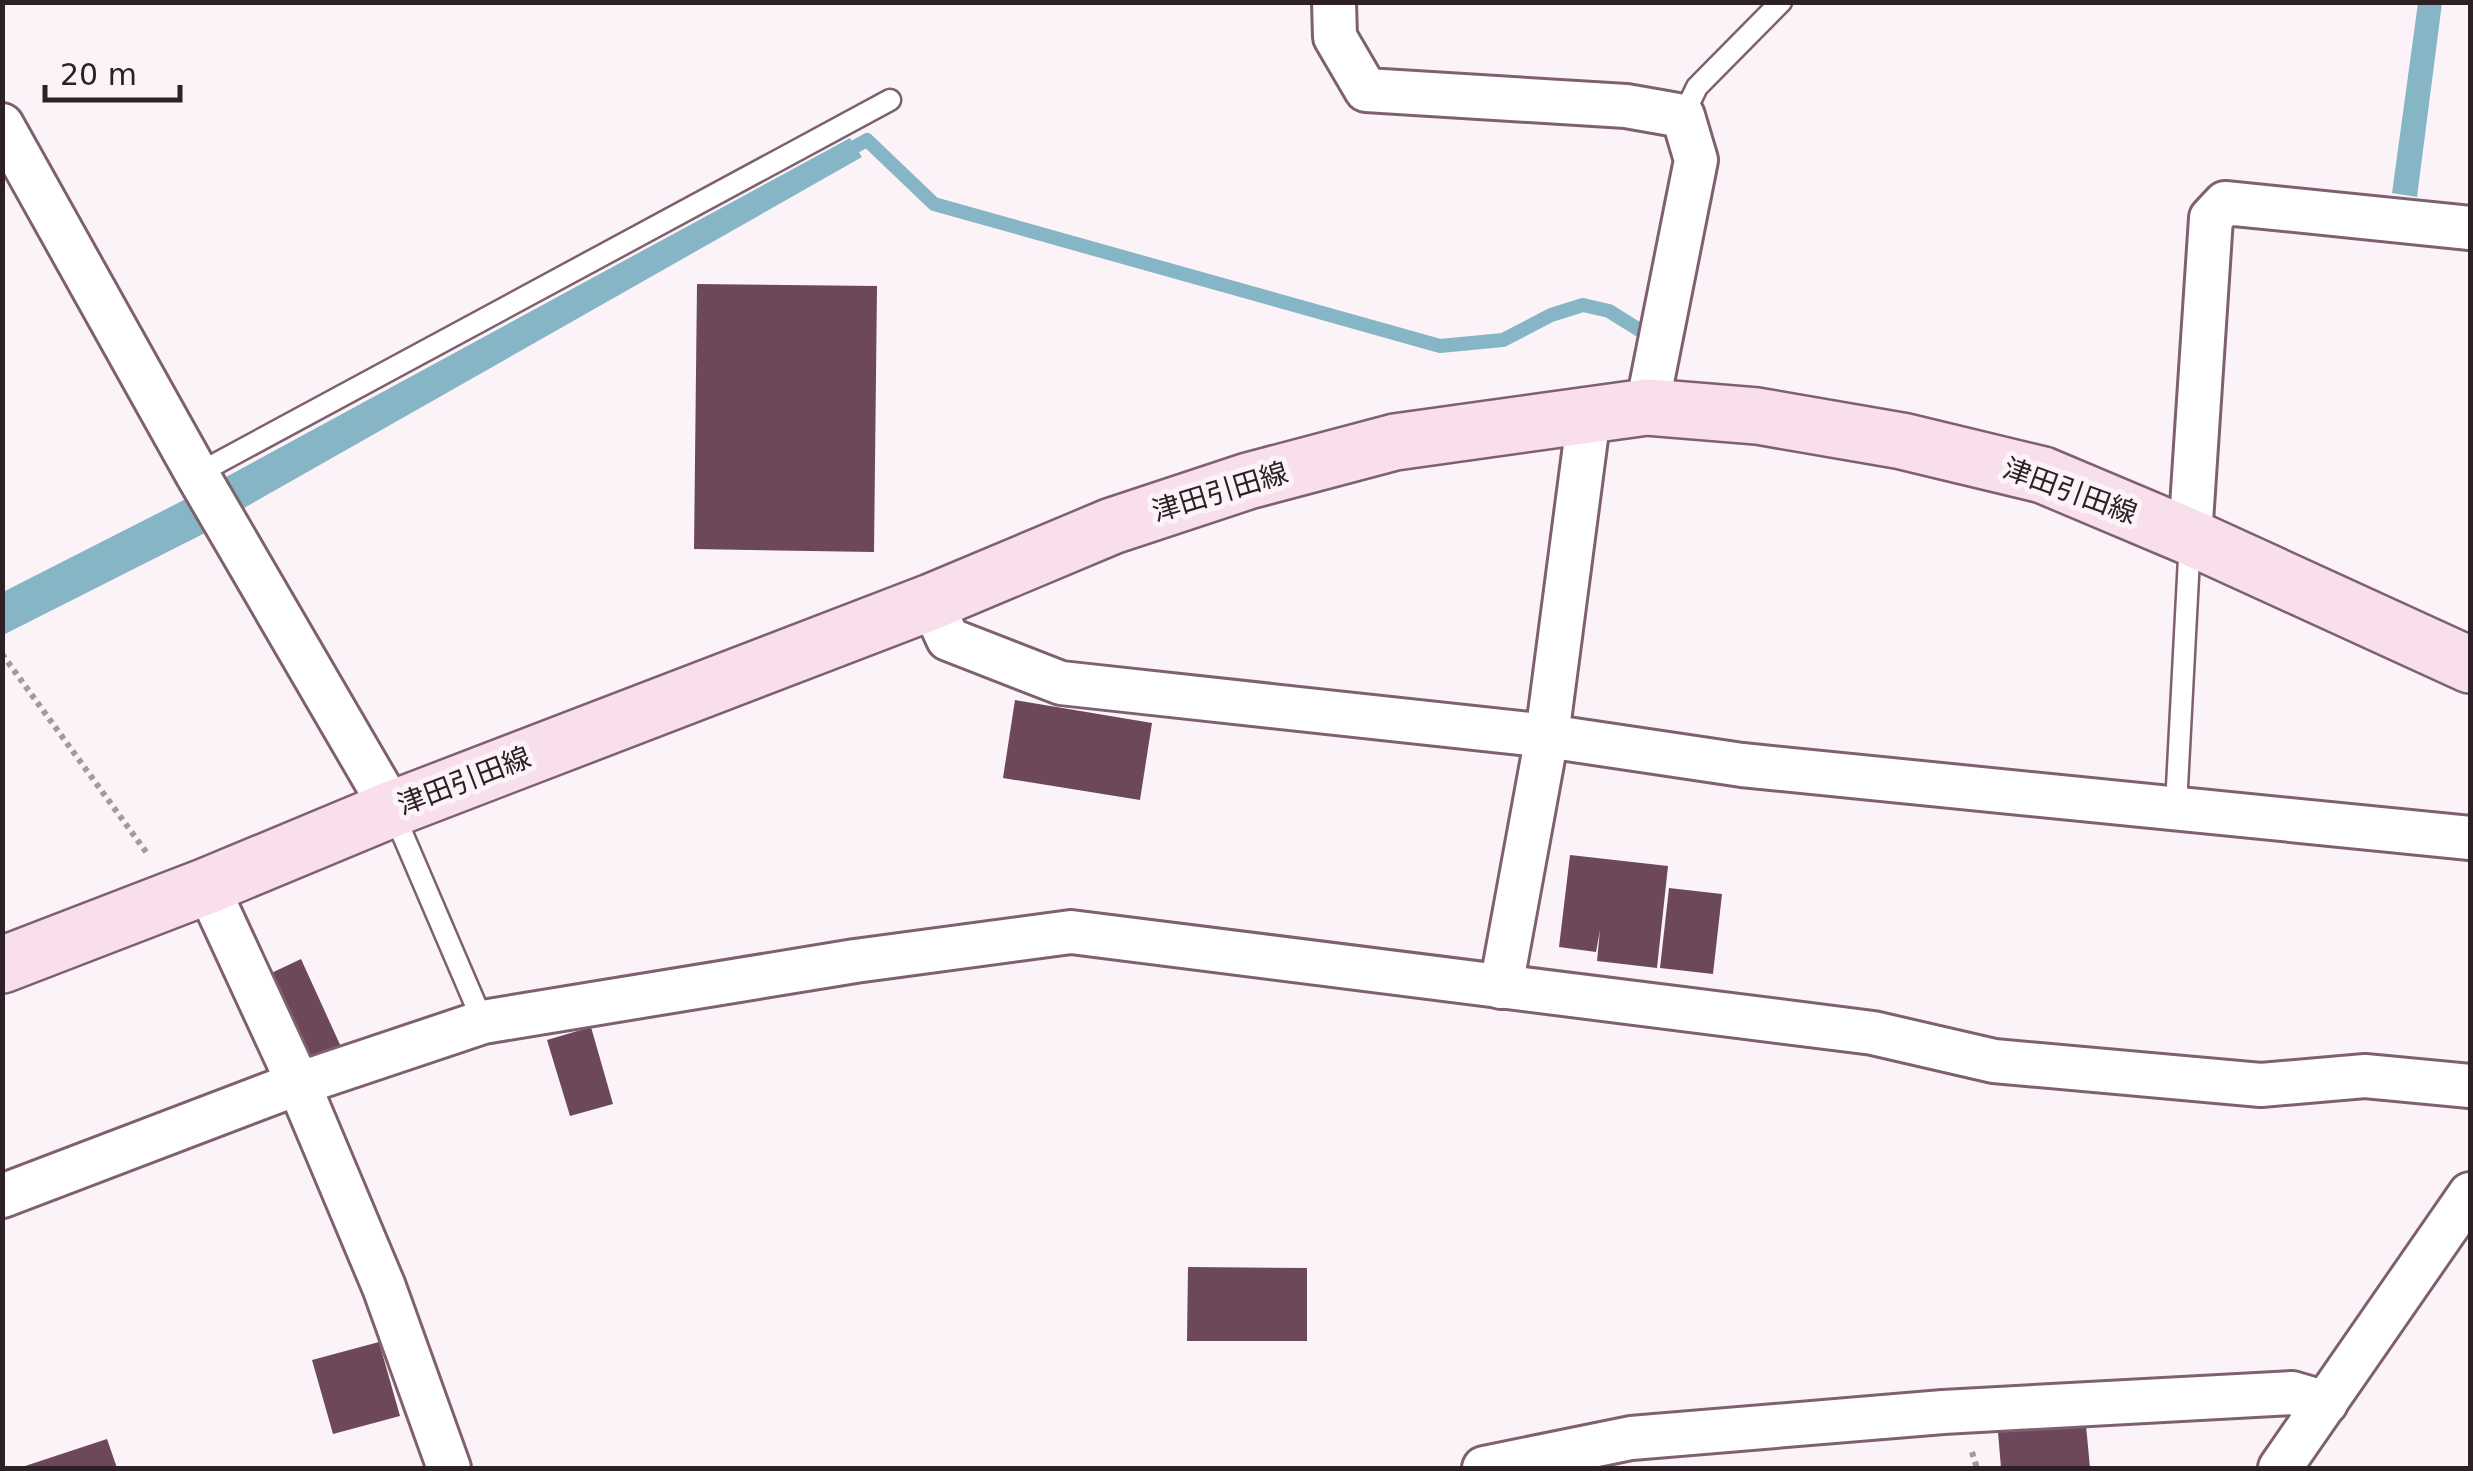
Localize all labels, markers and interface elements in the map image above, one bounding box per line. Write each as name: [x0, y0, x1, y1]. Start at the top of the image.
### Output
scale bar: [45, 40, 180, 102]
text: 20 m: [60, 57, 137, 92]
street label: 津田引田線: [1999, 452, 2141, 530]
street label: 津田引田線: [1148, 456, 1292, 528]
street label: 津田引田線: [393, 741, 535, 821]

